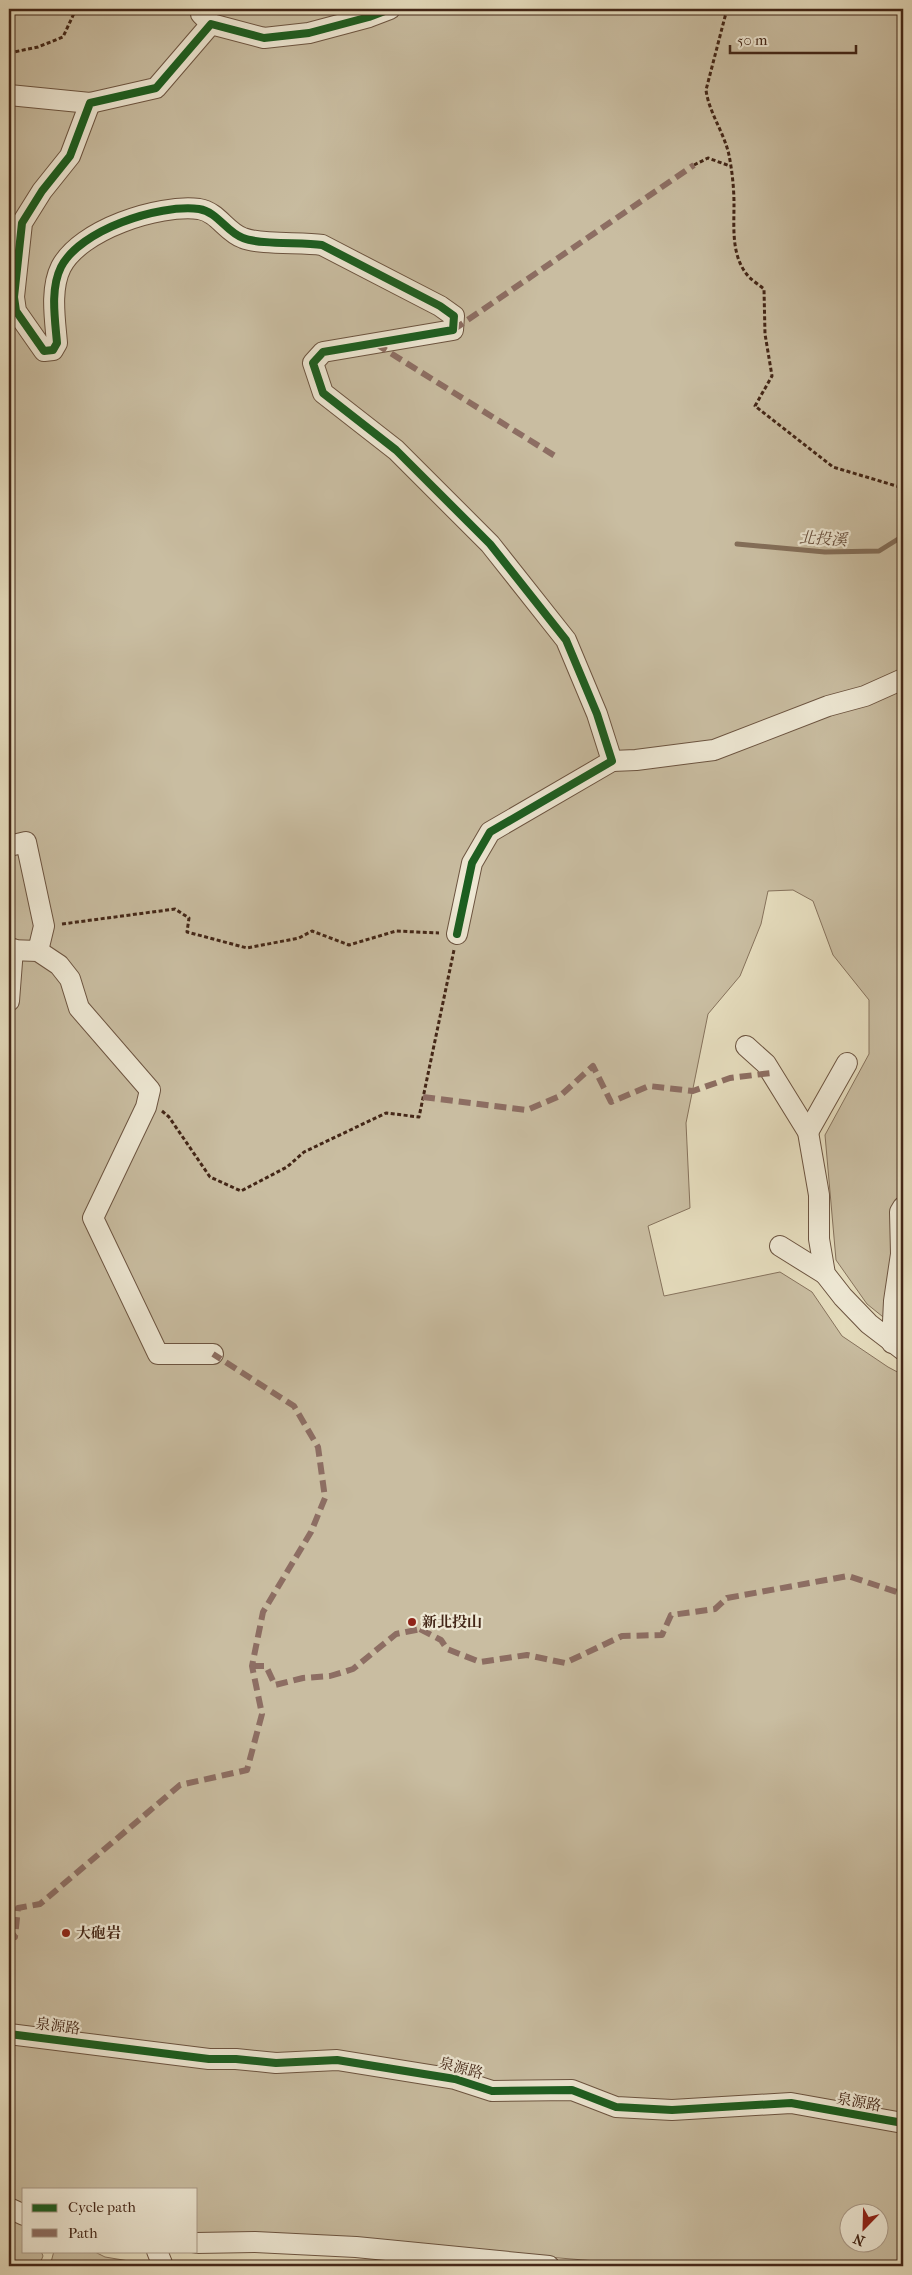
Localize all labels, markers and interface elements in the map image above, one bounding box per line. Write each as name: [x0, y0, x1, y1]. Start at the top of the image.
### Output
scale bar: [730, 22, 856, 54]
text: 50 m: [737, 31, 768, 49]
water label: 北投溪: [799, 528, 849, 549]
place label: 新北投山: [422, 1613, 482, 1631]
marker: 新北投山: [406, 1616, 418, 1628]
place label: 大砲岩: [76, 1924, 121, 1942]
marker: 大砲岩: [60, 1927, 72, 1939]
street label: 泉源路: [35, 2014, 81, 2038]
street label: 泉源路: [437, 2053, 485, 2083]
street label: 泉源路: [835, 2089, 883, 2115]
legend: [22, 2188, 198, 2252]
text: Cycle path: [68, 2198, 136, 2216]
north arrow: [840, 2202, 890, 2252]
text: Path: [68, 2224, 98, 2242]
text: N: [851, 2229, 867, 2249]

